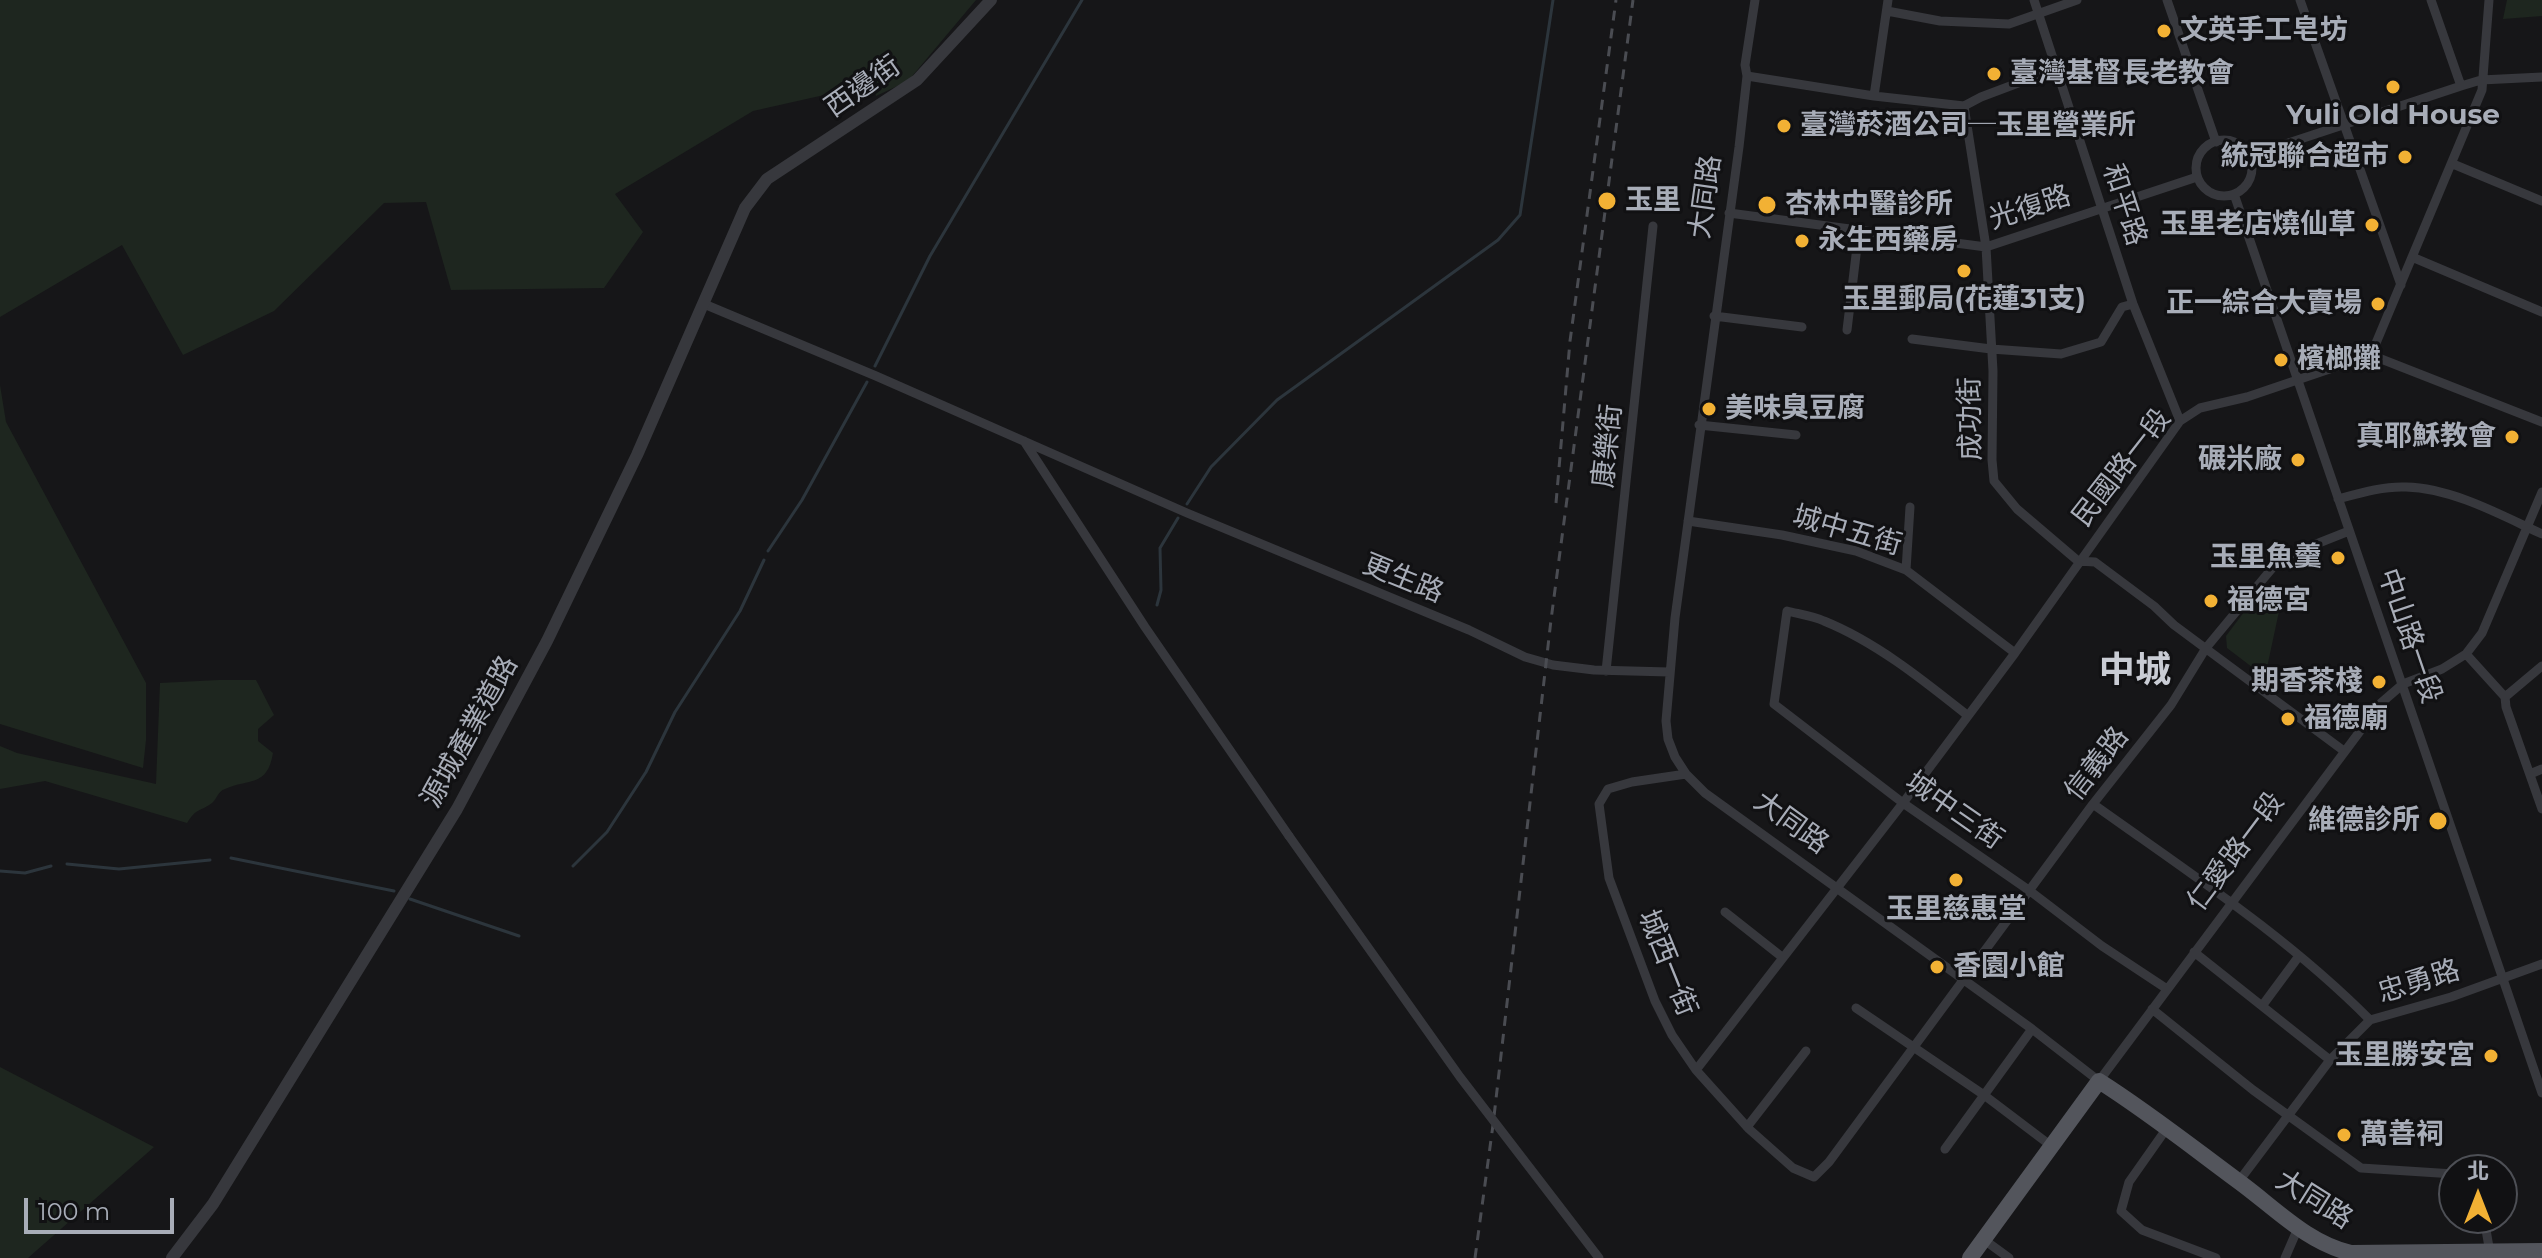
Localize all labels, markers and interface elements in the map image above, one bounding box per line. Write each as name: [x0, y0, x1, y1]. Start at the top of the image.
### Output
place label: 文英手工皂坊: [2180, 14, 2348, 48]
marker: 文英手工皂坊: [2155, 22, 2173, 40]
street label: 西邊街: [819, 49, 907, 125]
place label: 臺灣基督長老教會: [2010, 57, 2234, 91]
marker: 臺灣基督長老教會: [1985, 65, 2003, 83]
marker: Yuli Old House: [2384, 78, 2402, 96]
place label: Yuli Old House: [2286, 99, 2500, 133]
place label: 臺灣菸酒公司─玉里營業所: [1800, 109, 2136, 143]
marker: 臺灣菸酒公司─玉里營業所: [1775, 117, 1793, 135]
place label: 統冠聯合超市: [2221, 140, 2389, 174]
marker: 統冠聯合超市: [2396, 148, 2414, 166]
street label: 大同路: [1684, 153, 1728, 241]
street label: 和平路: [2095, 160, 2153, 250]
street label: 光復路: [1985, 179, 2075, 237]
place label: 玉里: [1625, 184, 1681, 218]
place label: 杏林中醫診所: [1785, 188, 1953, 222]
marker: 玉里: [1596, 190, 1618, 212]
marker: 杏林中醫診所: [1756, 194, 1778, 216]
place label: 玉里老店燒仙草: [2160, 208, 2356, 242]
marker: 玉里老店燒仙草: [2363, 216, 2381, 234]
place label: 永生西藥房: [1818, 224, 1958, 258]
marker: 永生西藥房: [1793, 232, 1811, 250]
marker: 玉里郵局(花蓮31支): [1955, 262, 1973, 280]
place label: 玉里郵局(花蓮31支): [1842, 283, 2086, 317]
place label: 正一綜合大賣場: [2166, 287, 2362, 321]
marker: 正一綜合大賣場: [2369, 295, 2387, 313]
place label: 檳榔攤: [2297, 343, 2381, 377]
marker: 檳榔攤: [2272, 351, 2290, 369]
street label: 成功街: [1953, 377, 1989, 461]
place label: 美味臭豆腐: [1725, 392, 1865, 426]
marker: 美味臭豆腐: [1700, 400, 1718, 418]
street label: 康樂街: [1587, 402, 1629, 490]
street label: 民國路一段: [2066, 402, 2178, 534]
place label: 真耶穌教會: [2356, 420, 2496, 454]
marker: 真耶穌教會: [2503, 428, 2521, 446]
place label: 碾米廠: [2198, 443, 2282, 477]
marker: 碾米廠: [2289, 451, 2307, 469]
street label: 城中五街: [1789, 499, 1905, 563]
place label: 玉里魚羹: [2210, 541, 2322, 575]
street label: 更生路: [1358, 548, 1448, 610]
marker: 玉里魚羹: [2329, 549, 2347, 567]
street label: 中山路一段: [2370, 564, 2448, 708]
place label: 福德宮: [2227, 584, 2311, 618]
marker: 福德宮: [2202, 592, 2220, 610]
district label: 中城: [2099, 649, 2171, 693]
street label: 源城產業道路: [415, 650, 525, 814]
place label: 期香茶棧: [2251, 665, 2363, 699]
marker: 期香茶棧: [2370, 673, 2388, 691]
place label: 福德廟: [2304, 702, 2388, 736]
marker: 福德廟: [2279, 710, 2297, 728]
street label: 信義路: [2058, 721, 2136, 807]
street label: 城中三街: [1898, 765, 2010, 857]
street label: 大同路: [1747, 785, 1835, 861]
street label: 仁愛路一段: [2180, 786, 2292, 918]
place label: 維德診所: [2308, 804, 2420, 838]
marker: 維德診所: [2427, 810, 2449, 832]
marker: 玉里慈惠堂: [1947, 871, 1965, 889]
place label: 玉里慈惠堂: [1886, 893, 2026, 927]
street label: 城西一街: [1630, 905, 1704, 1021]
place label: 香園小館: [1953, 950, 2065, 984]
street label: 忠勇路: [2374, 954, 2464, 1010]
marker: 香園小館: [1928, 958, 1946, 976]
place label: 玉里勝安宮: [2335, 1039, 2475, 1073]
marker: 玉里勝安宮: [2482, 1047, 2500, 1065]
place label: 萬善祠: [2360, 1118, 2444, 1152]
marker: 萬善祠: [2335, 1126, 2353, 1144]
north arrow: [2438, 1154, 2518, 1234]
text: 北: [2467, 1158, 2489, 1185]
street label: 大同路: [2269, 1163, 2359, 1237]
scale bar: [28, 1182, 178, 1232]
text: 100 m: [38, 1197, 110, 1226]

